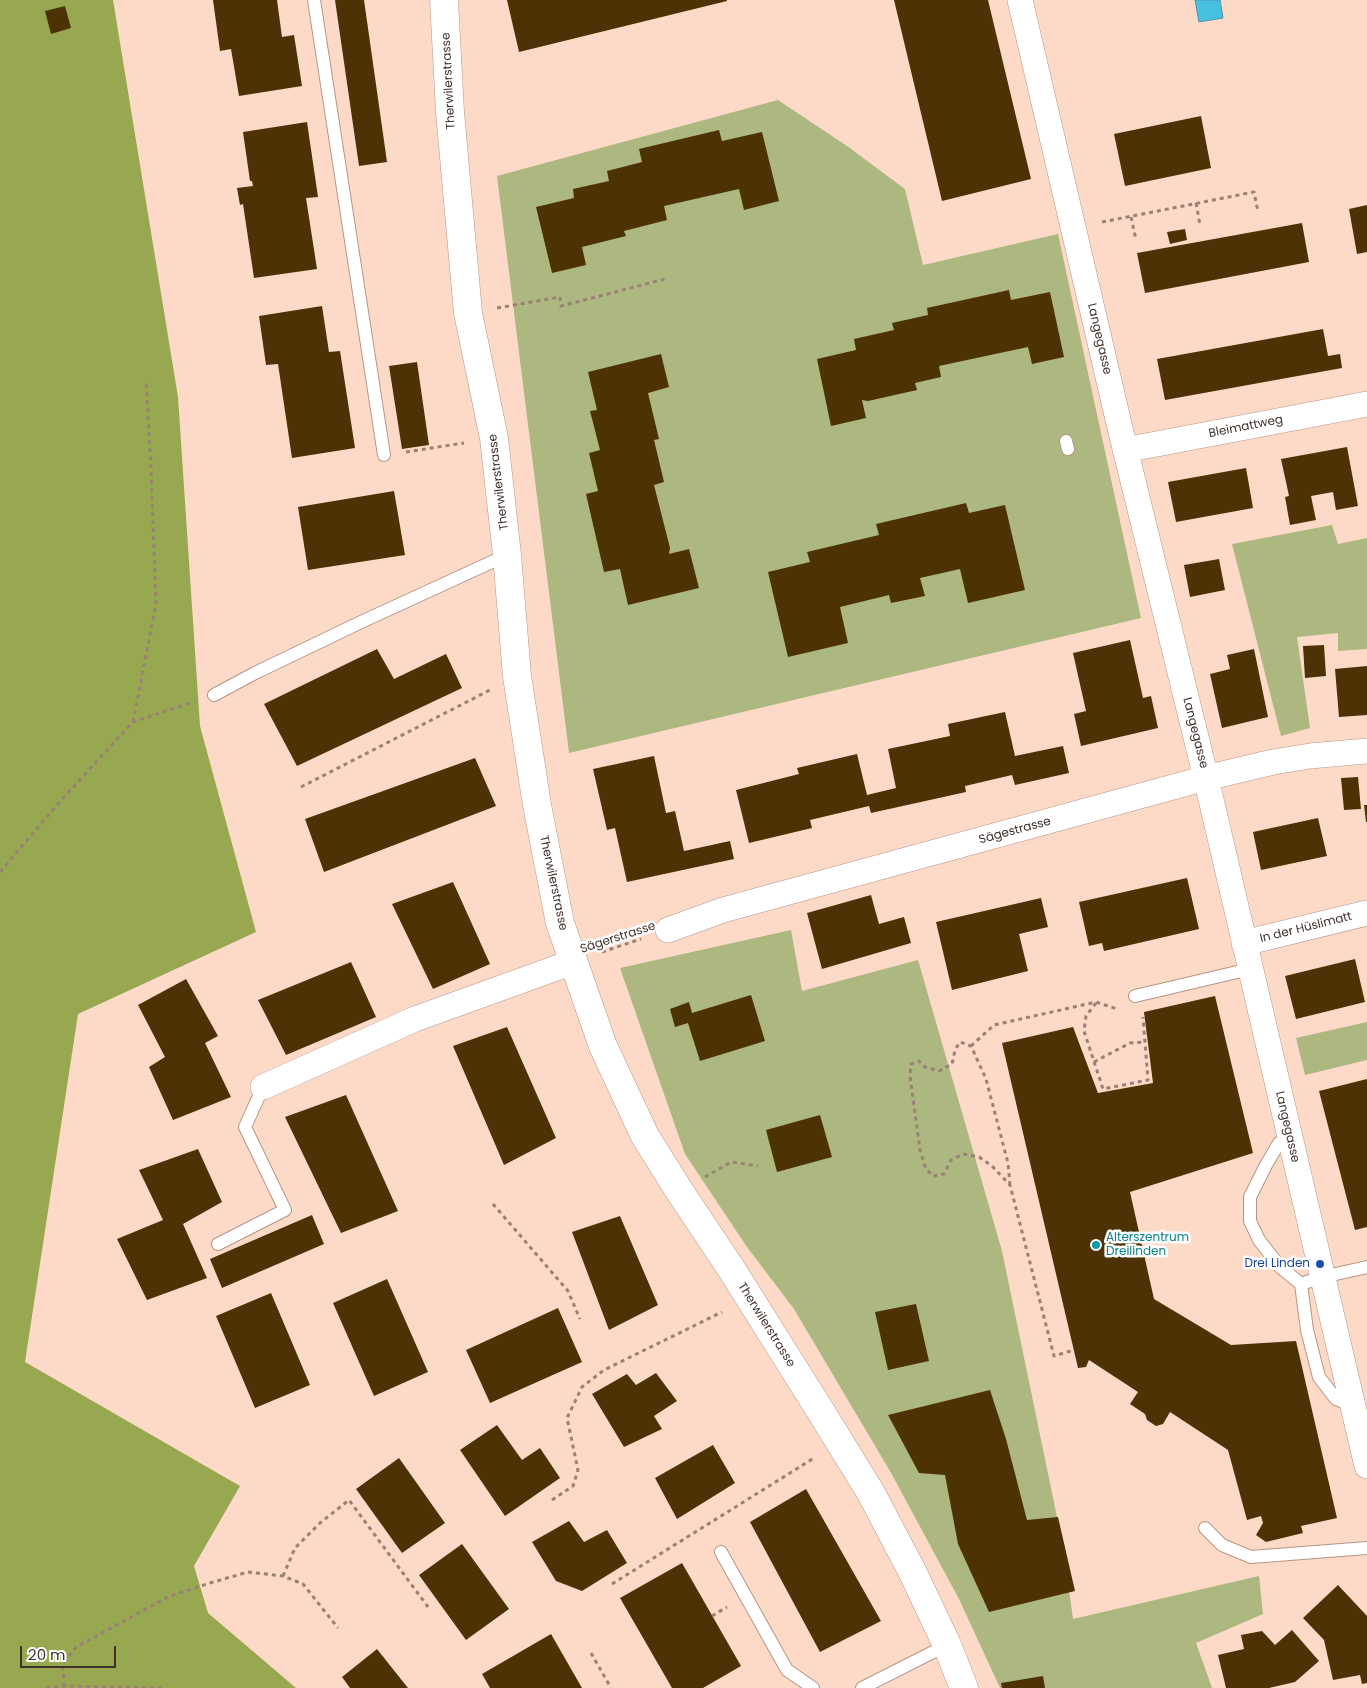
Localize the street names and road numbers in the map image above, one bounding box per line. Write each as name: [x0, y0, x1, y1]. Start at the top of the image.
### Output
street label: Therwilerstrasse: [439, 32, 459, 130]
street label: Langegasse: [1084, 302, 1114, 376]
street label: Bleimattweg: [1208, 413, 1284, 441]
street label: Therwilerstrasse: [486, 433, 512, 531]
street label: Langegasse: [1179, 696, 1211, 770]
street label: Sägestrasse: [977, 814, 1053, 848]
street label: Therwilerstrasse: [536, 834, 570, 932]
street label: In der Hüslimatt: [1258, 910, 1354, 946]
street label: Sägerstrasse: [579, 919, 657, 957]
street label: Langegasse: [1272, 1090, 1302, 1164]
street label: Therwilerstrasse: [734, 1280, 798, 1370]

